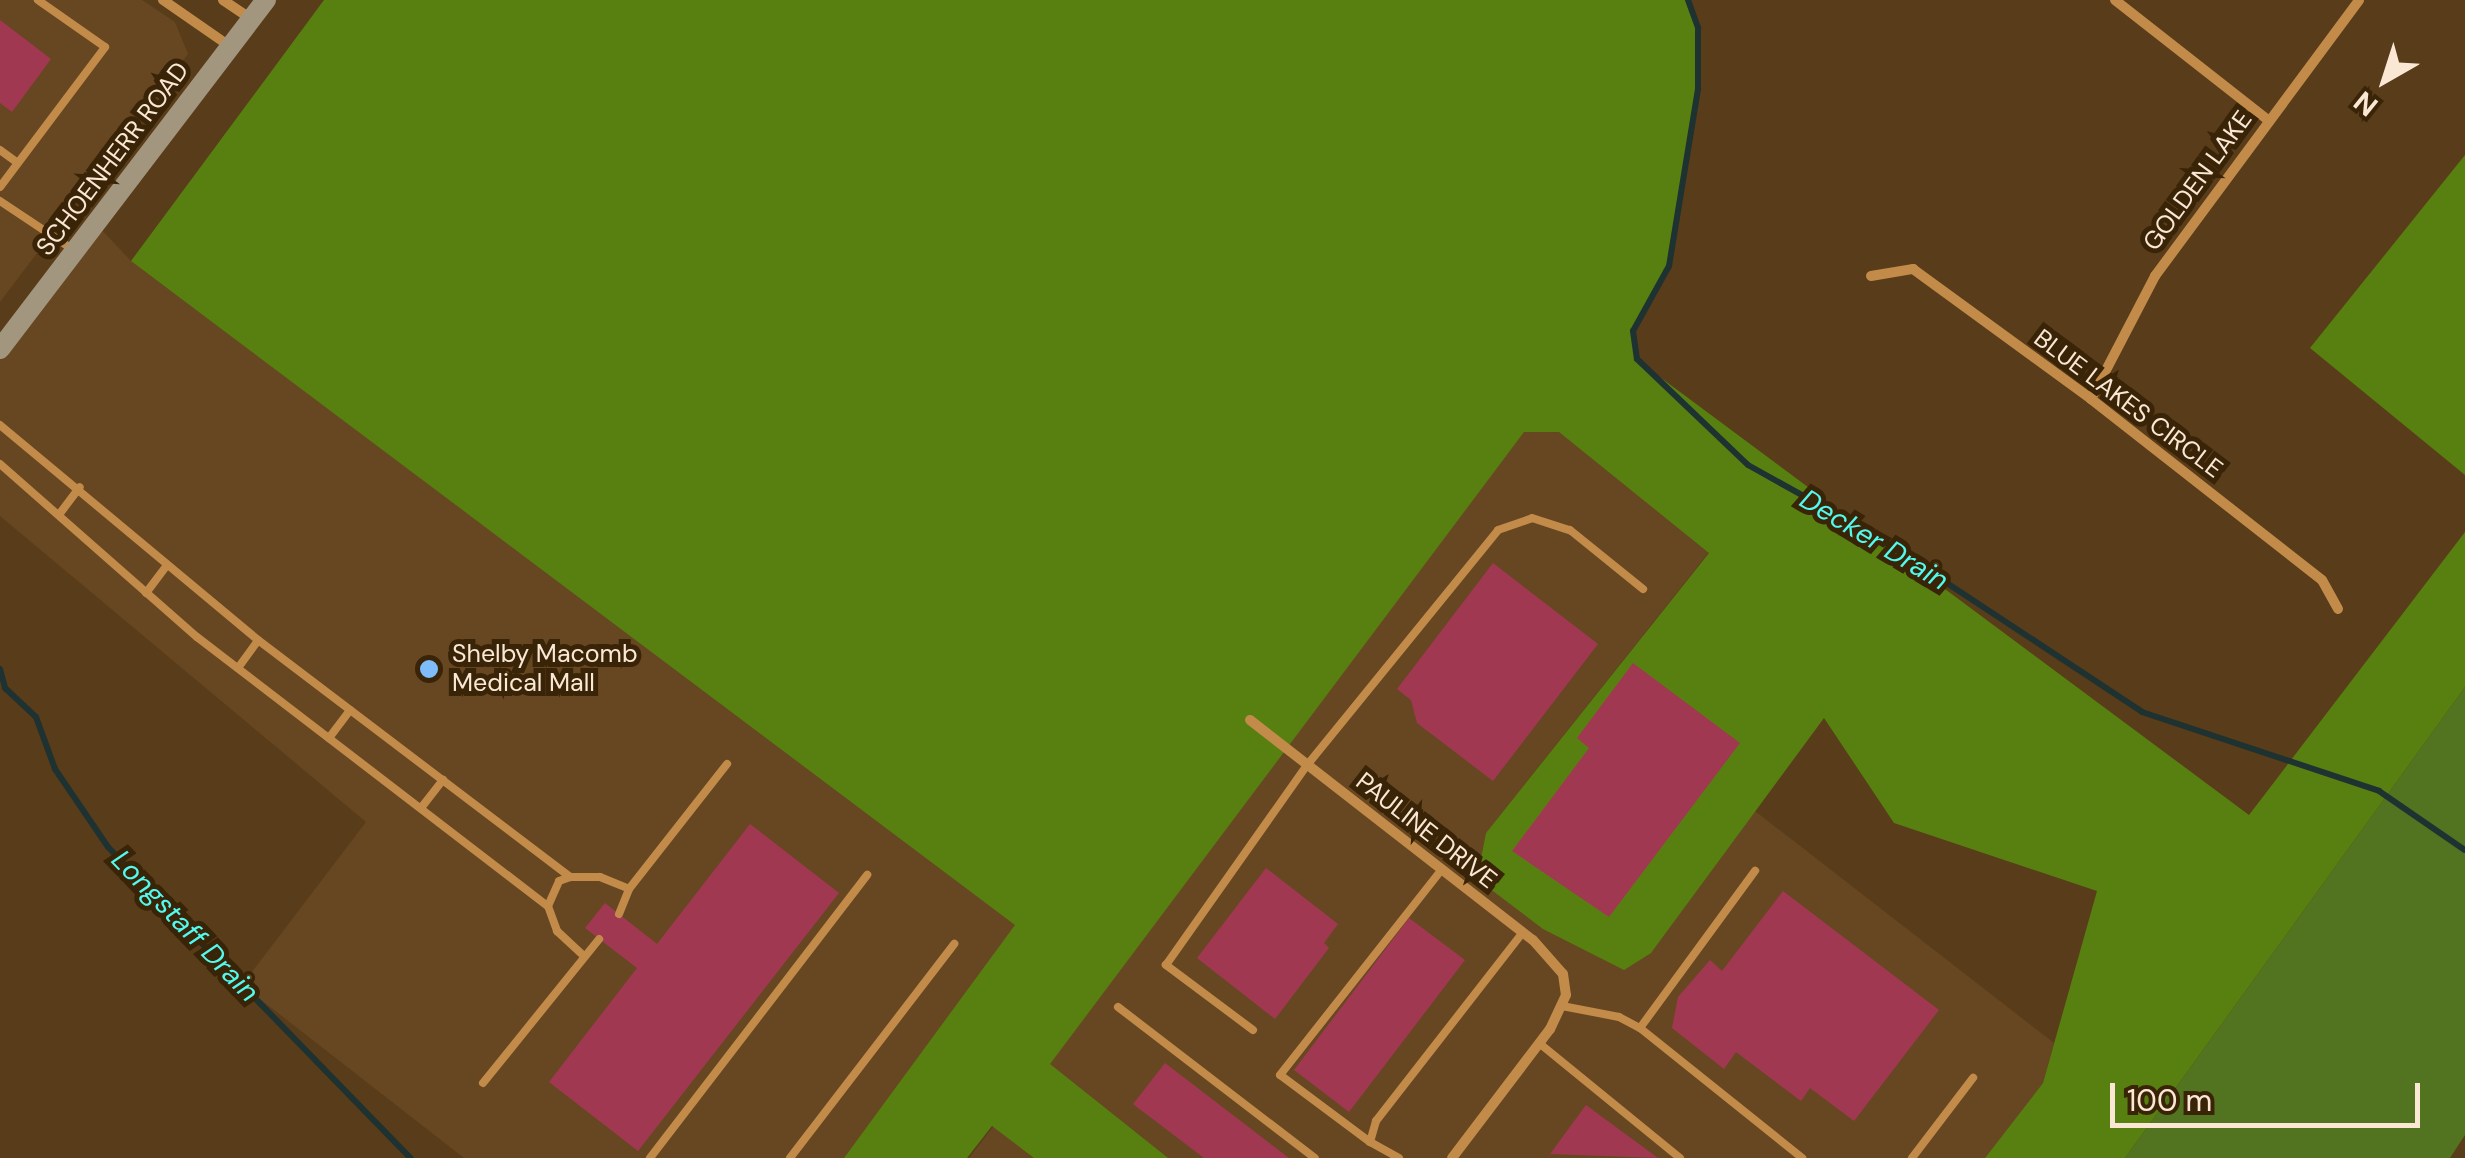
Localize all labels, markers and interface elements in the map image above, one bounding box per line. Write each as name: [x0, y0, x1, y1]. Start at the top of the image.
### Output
north arrow: [2335, 30, 2435, 130]
street label: SCHOENHERR ROAD: [30, 56, 196, 262]
text: N: [2346, 83, 2385, 125]
street label: GOLDEN LAKE: [2137, 105, 2259, 257]
street label: BLUE LAKES CIRCLE: [2028, 323, 2228, 485]
water label: Decker Drain: [1794, 482, 1954, 598]
place label: Shelby Macomb Medical Mall: [452, 640, 638, 699]
marker: Shelby Macomb Medical Mall: [416, 656, 442, 682]
street label: PAULINE DRIVE: [1350, 767, 1502, 895]
water label: Longstaff Drain: [104, 843, 266, 1009]
scale bar: [2115, 1063, 2425, 1125]
text: 100 m: [2127, 1081, 2212, 1120]

